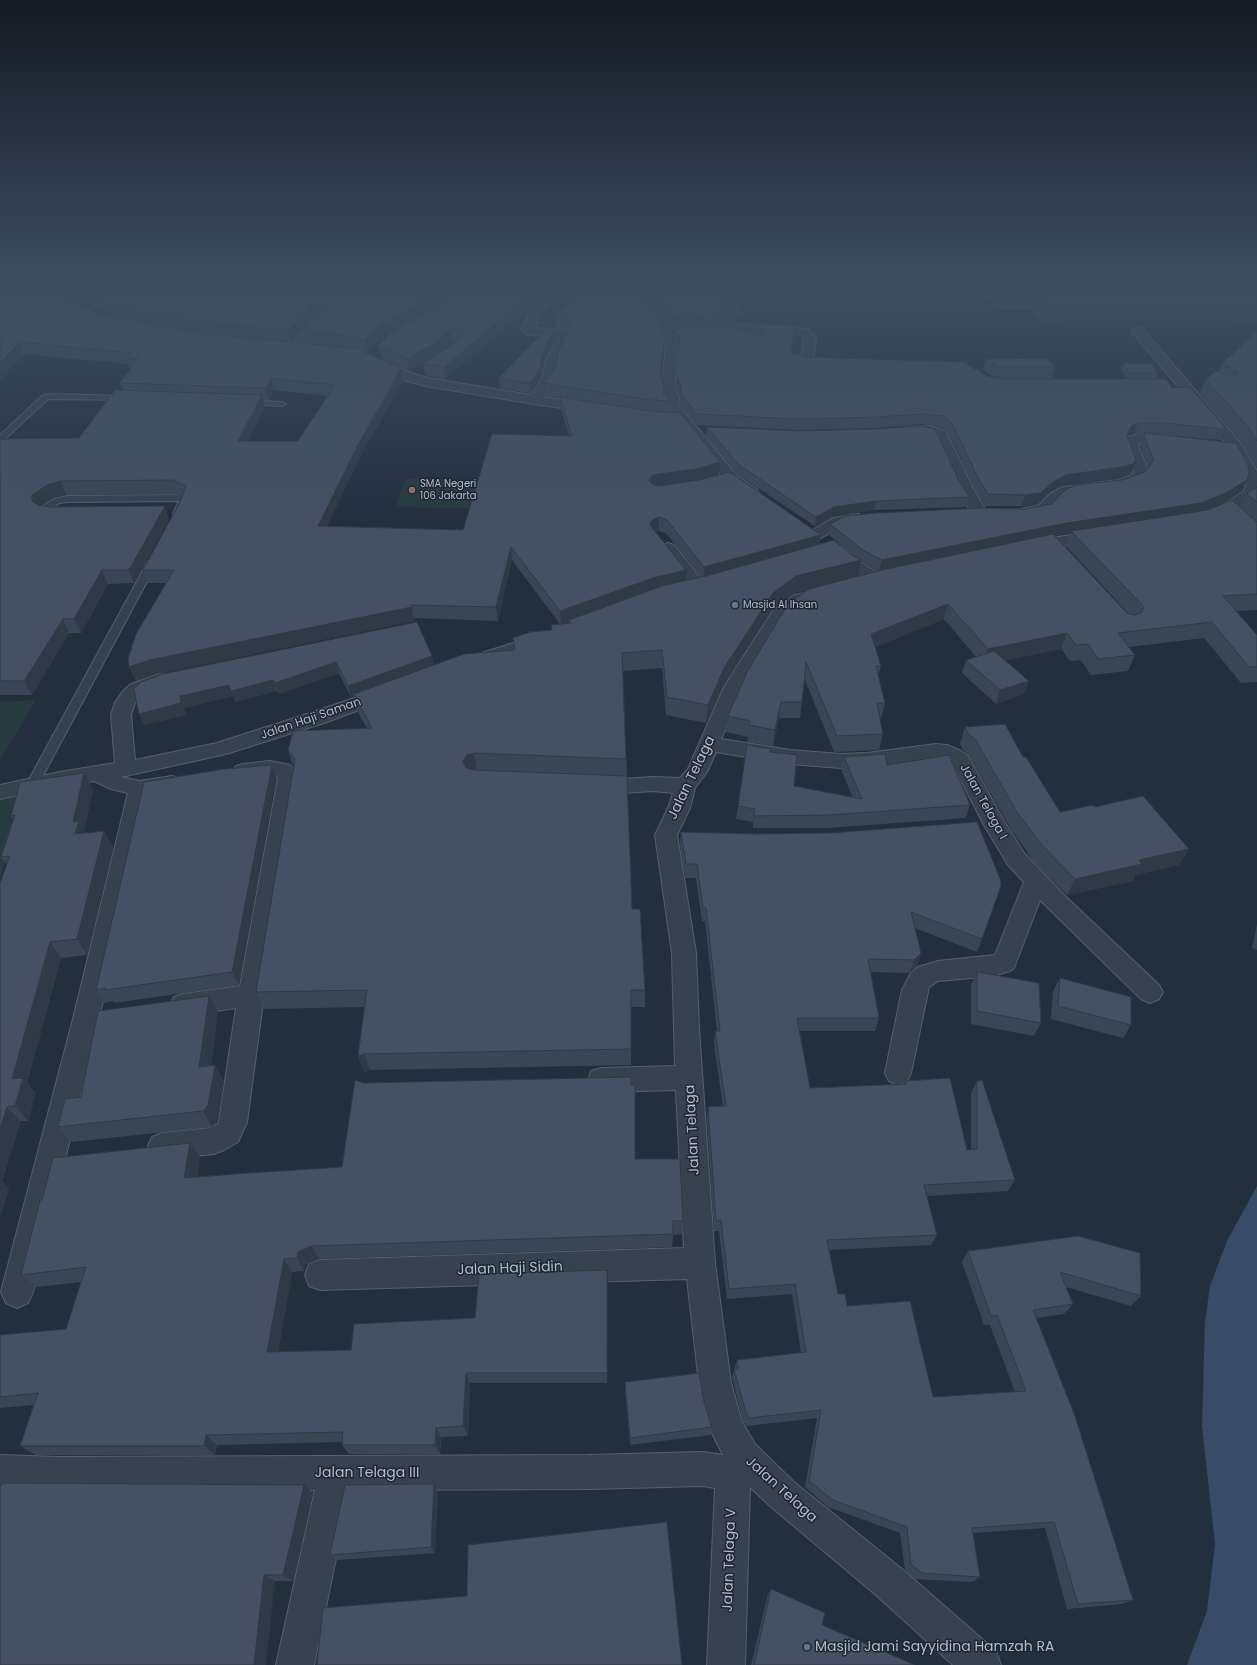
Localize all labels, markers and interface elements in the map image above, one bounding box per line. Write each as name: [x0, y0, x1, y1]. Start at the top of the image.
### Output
place label: SMA Negeri 106 Jakarta: [420, 478, 477, 502]
marker: SMA Negeri 106 Jakarta: [407, 485, 417, 495]
place label: Masjid Al Ihsan: [743, 599, 817, 611]
marker: Masjid Al Ihsan: [730, 600, 740, 610]
street label: Jalan Haji Saman: [259, 695, 363, 743]
street label: Jalan Telaga: [665, 734, 719, 822]
street label: Jalan Telaga I: [956, 762, 1010, 842]
street label: Jalan Telaga: [682, 1084, 704, 1176]
street label: Jalan Haji Sidin: [457, 1259, 563, 1279]
street label: Jalan Telaga: [742, 1453, 820, 1527]
street label: Jalan Telaga III: [315, 1465, 419, 1481]
street label: Jalan Telaga V: [720, 1508, 740, 1612]
place label: Masjid Jami Sayyidina Hamzah RA: [815, 1639, 1054, 1655]
marker: Masjid Jami Sayyidina Hamzah RA: [802, 1642, 812, 1652]

